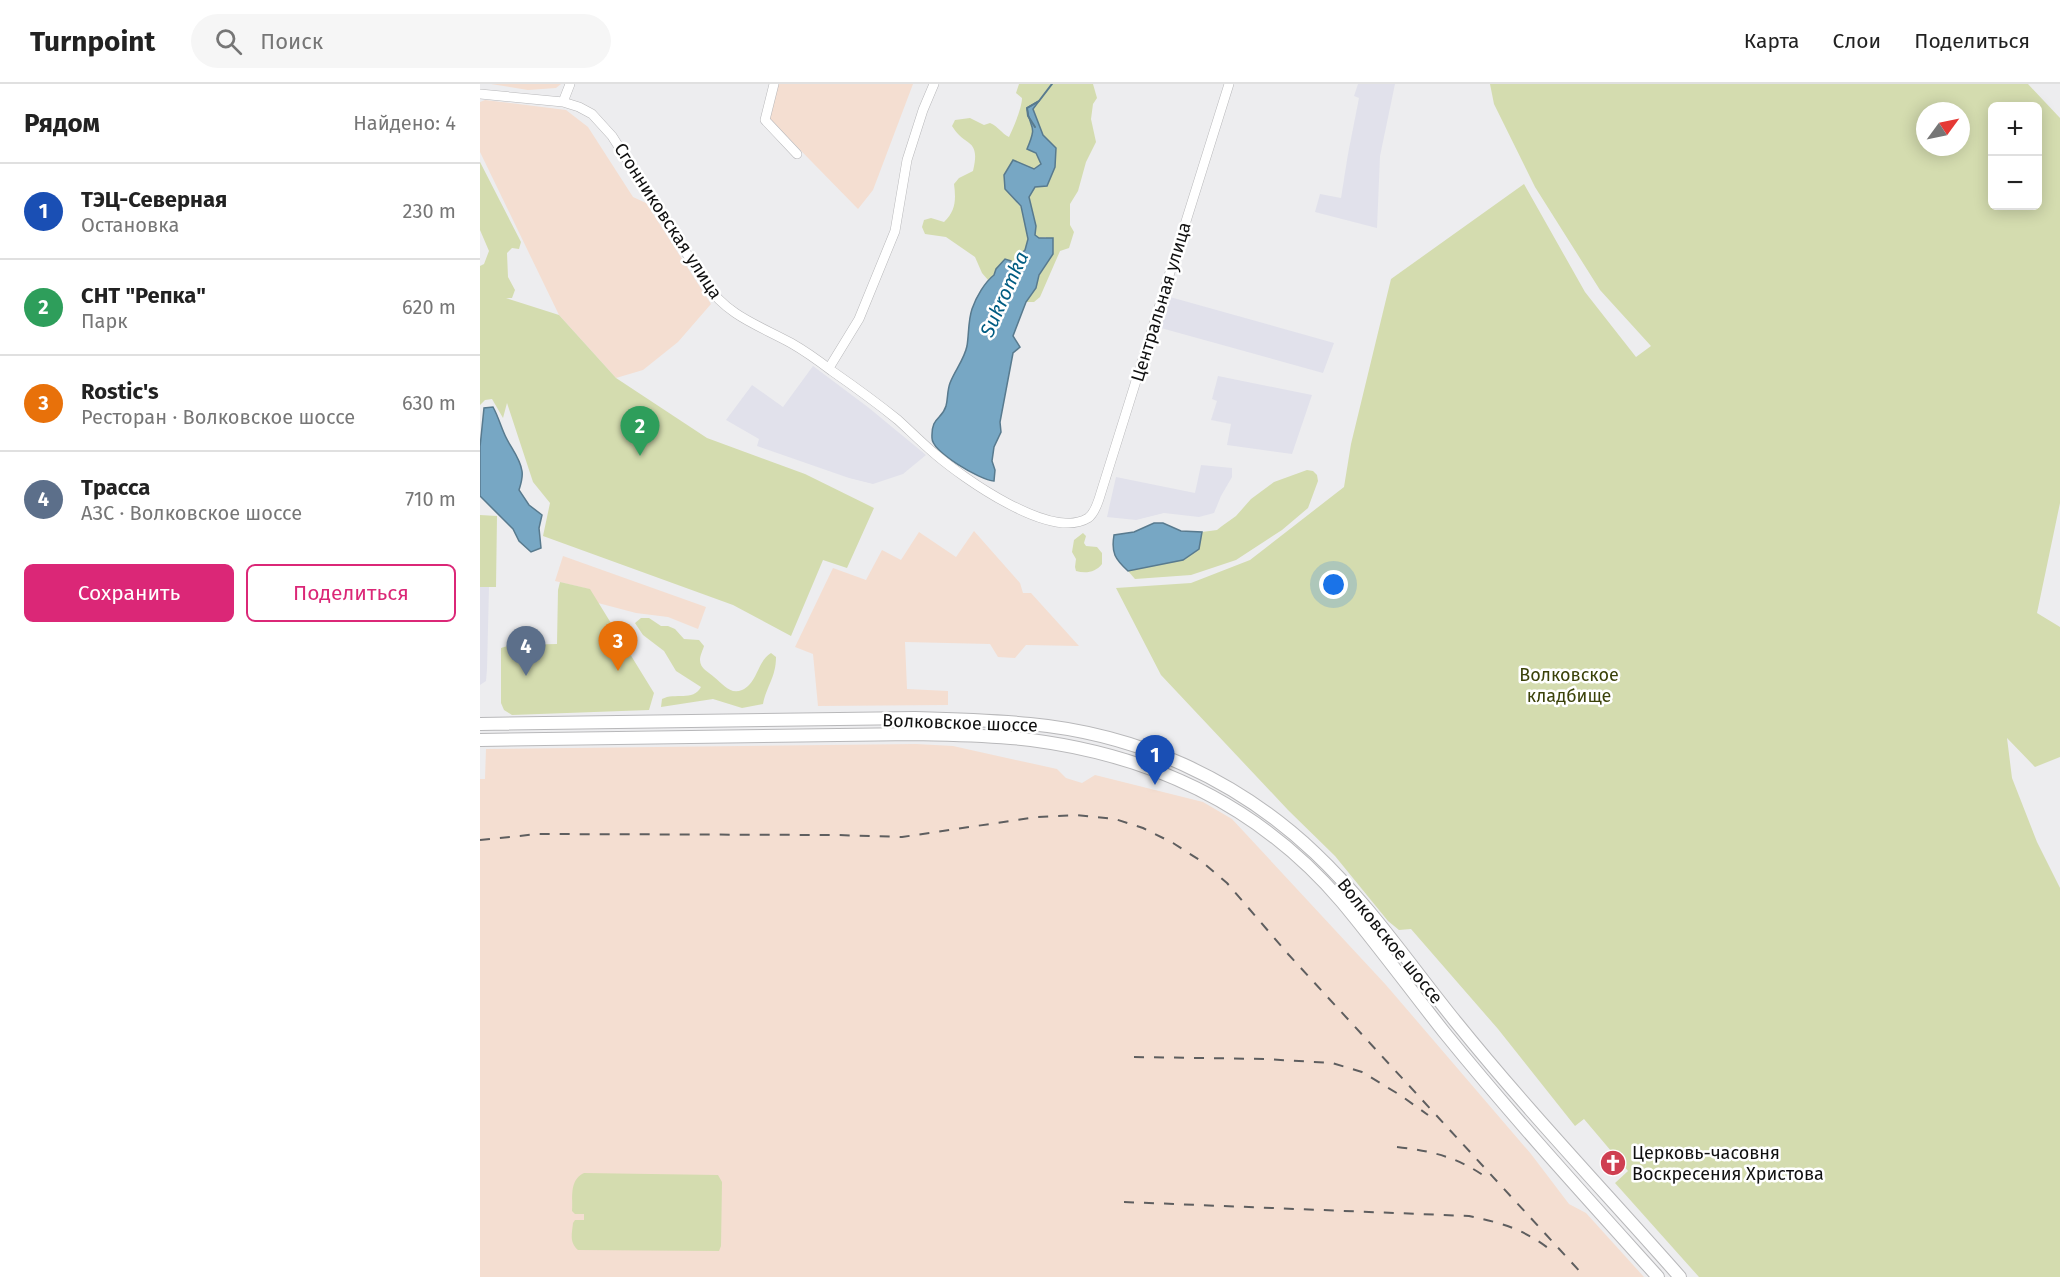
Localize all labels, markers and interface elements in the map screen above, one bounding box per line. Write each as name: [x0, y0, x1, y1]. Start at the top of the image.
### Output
search box: [191, 14, 611, 68]
text: Turnpoint: [30, 25, 155, 58]
icon: search: [212, 25, 245, 58]
text: Поиск: [260, 28, 323, 55]
text: Карта: [1744, 28, 1800, 54]
text: Слои: [1833, 28, 1881, 54]
text: Поделиться: [1914, 28, 2030, 54]
north arrow: [1916, 102, 1970, 156]
map controls: [1988, 102, 2042, 210]
button: +: [1988, 102, 2042, 156]
text: Рядом: [24, 108, 100, 139]
text: Найдено: 4: [353, 111, 456, 135]
street label: Сгонниковская улица: [609, 139, 727, 303]
button: −: [1988, 156, 2042, 210]
text: ТЭЦ-Северная: [81, 186, 227, 213]
text: 1: [39, 199, 48, 223]
text: 230 m: [403, 199, 456, 223]
text: Остановка: [81, 213, 179, 237]
street label: Центральная улица: [1126, 219, 1196, 385]
water label: Sukromka: [974, 248, 1033, 341]
text: СНТ "Репка": [81, 282, 206, 309]
text: 2: [38, 295, 49, 319]
text: 620 m: [402, 295, 456, 319]
text: Парк: [81, 309, 128, 333]
text: Rostic's: [81, 378, 159, 405]
text: 3: [38, 391, 49, 415]
text: 630 m: [402, 391, 456, 415]
text: Ресторан · Волковское шоссе: [81, 405, 355, 429]
pin: 2: [620, 406, 660, 456]
text: Трасса: [81, 474, 150, 501]
text: 4: [38, 487, 49, 511]
text: 710 m: [405, 487, 456, 511]
text: АЗС · Волковское шоссе: [81, 501, 302, 525]
button: Сохранить: [24, 564, 234, 622]
button: Поделиться: [246, 564, 456, 622]
your location: [1319, 570, 1348, 599]
pin: 3: [598, 622, 638, 671]
pin: 4: [506, 626, 546, 676]
park label: Волковское кладбище: [1519, 664, 1619, 707]
street label: Волковское шоссе: [882, 709, 1038, 737]
pin: 1: [1136, 736, 1174, 785]
street label: Волковское шоссе: [1333, 874, 1447, 1008]
place label: Церковь-часовня Воскресения Христова: [1632, 1142, 1824, 1185]
church icon: Церковь-часовня Воскресения Христова: [1598, 1148, 1628, 1178]

